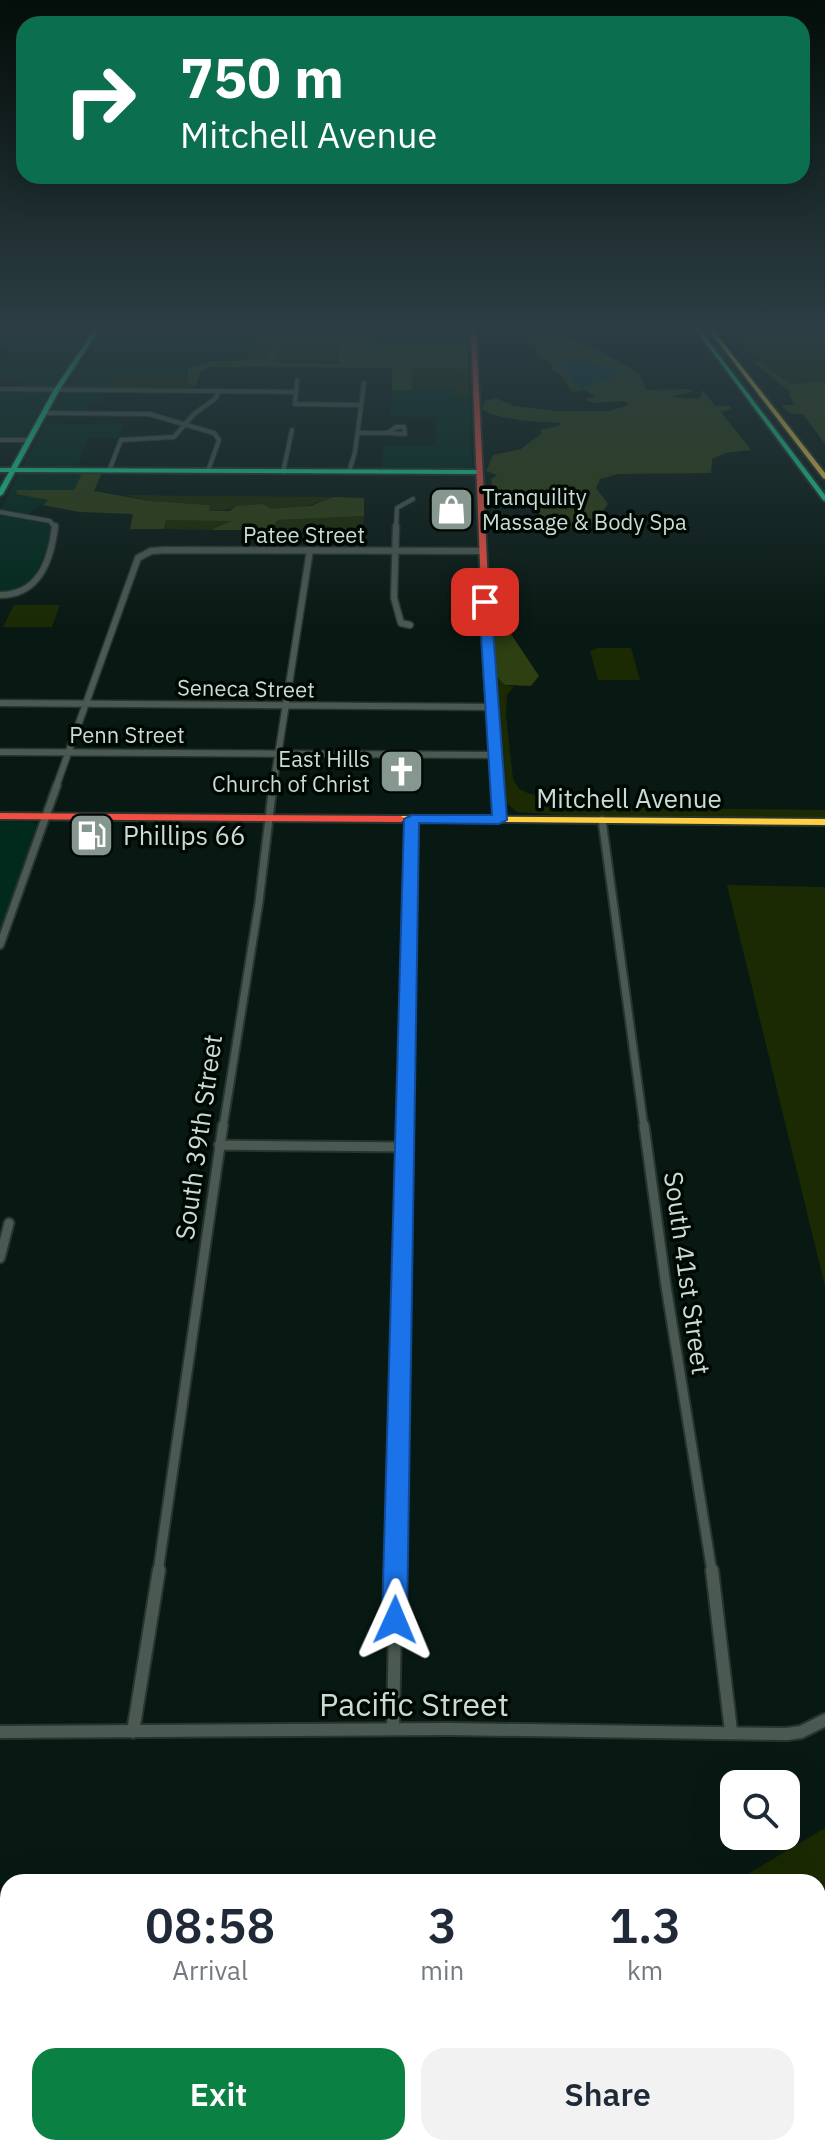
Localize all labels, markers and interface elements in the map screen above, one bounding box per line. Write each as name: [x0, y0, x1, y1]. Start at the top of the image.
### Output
text: 750 m: [180, 41, 344, 113]
icon: right: [48, 48, 152, 152]
text: Mitchell Avenue: [180, 111, 437, 158]
place label: Tranquility Massage & Body Spa: [482, 482, 687, 536]
shop icon: Tranquility Massage & Body Spa: [427, 485, 475, 533]
street label: Patee Street: [243, 520, 365, 549]
pin: [451, 568, 519, 636]
icon: arrive: [463, 580, 507, 624]
street label: Seneca Street: [177, 672, 315, 704]
street label: Penn Street: [69, 720, 185, 749]
place label: East Hills Church of Christ: [212, 744, 370, 798]
church icon: East Hills Church of Christ: [377, 747, 425, 795]
street label: Mitchell Avenue: [536, 781, 722, 815]
fuel station icon: Phillips 66: [68, 811, 116, 859]
place label: Phillips 66: [123, 818, 246, 852]
street label: South 39th Street: [167, 1032, 229, 1242]
street label: South 41st Street: [657, 1169, 719, 1377]
position arrow: [353, 1578, 437, 1662]
street label: Pacific Street: [319, 1683, 509, 1725]
map controls: [720, 1770, 800, 1850]
button: search: [720, 1770, 800, 1850]
text: 08:58: [145, 1894, 275, 1956]
text: 3: [428, 1894, 457, 1956]
text: 1.3: [609, 1894, 681, 1956]
text: Arrival: [172, 1953, 248, 1987]
text: min: [420, 1953, 464, 1987]
text: km: [627, 1953, 663, 1987]
button: Exit: [32, 2048, 405, 2140]
button: Share: [421, 2048, 794, 2140]

